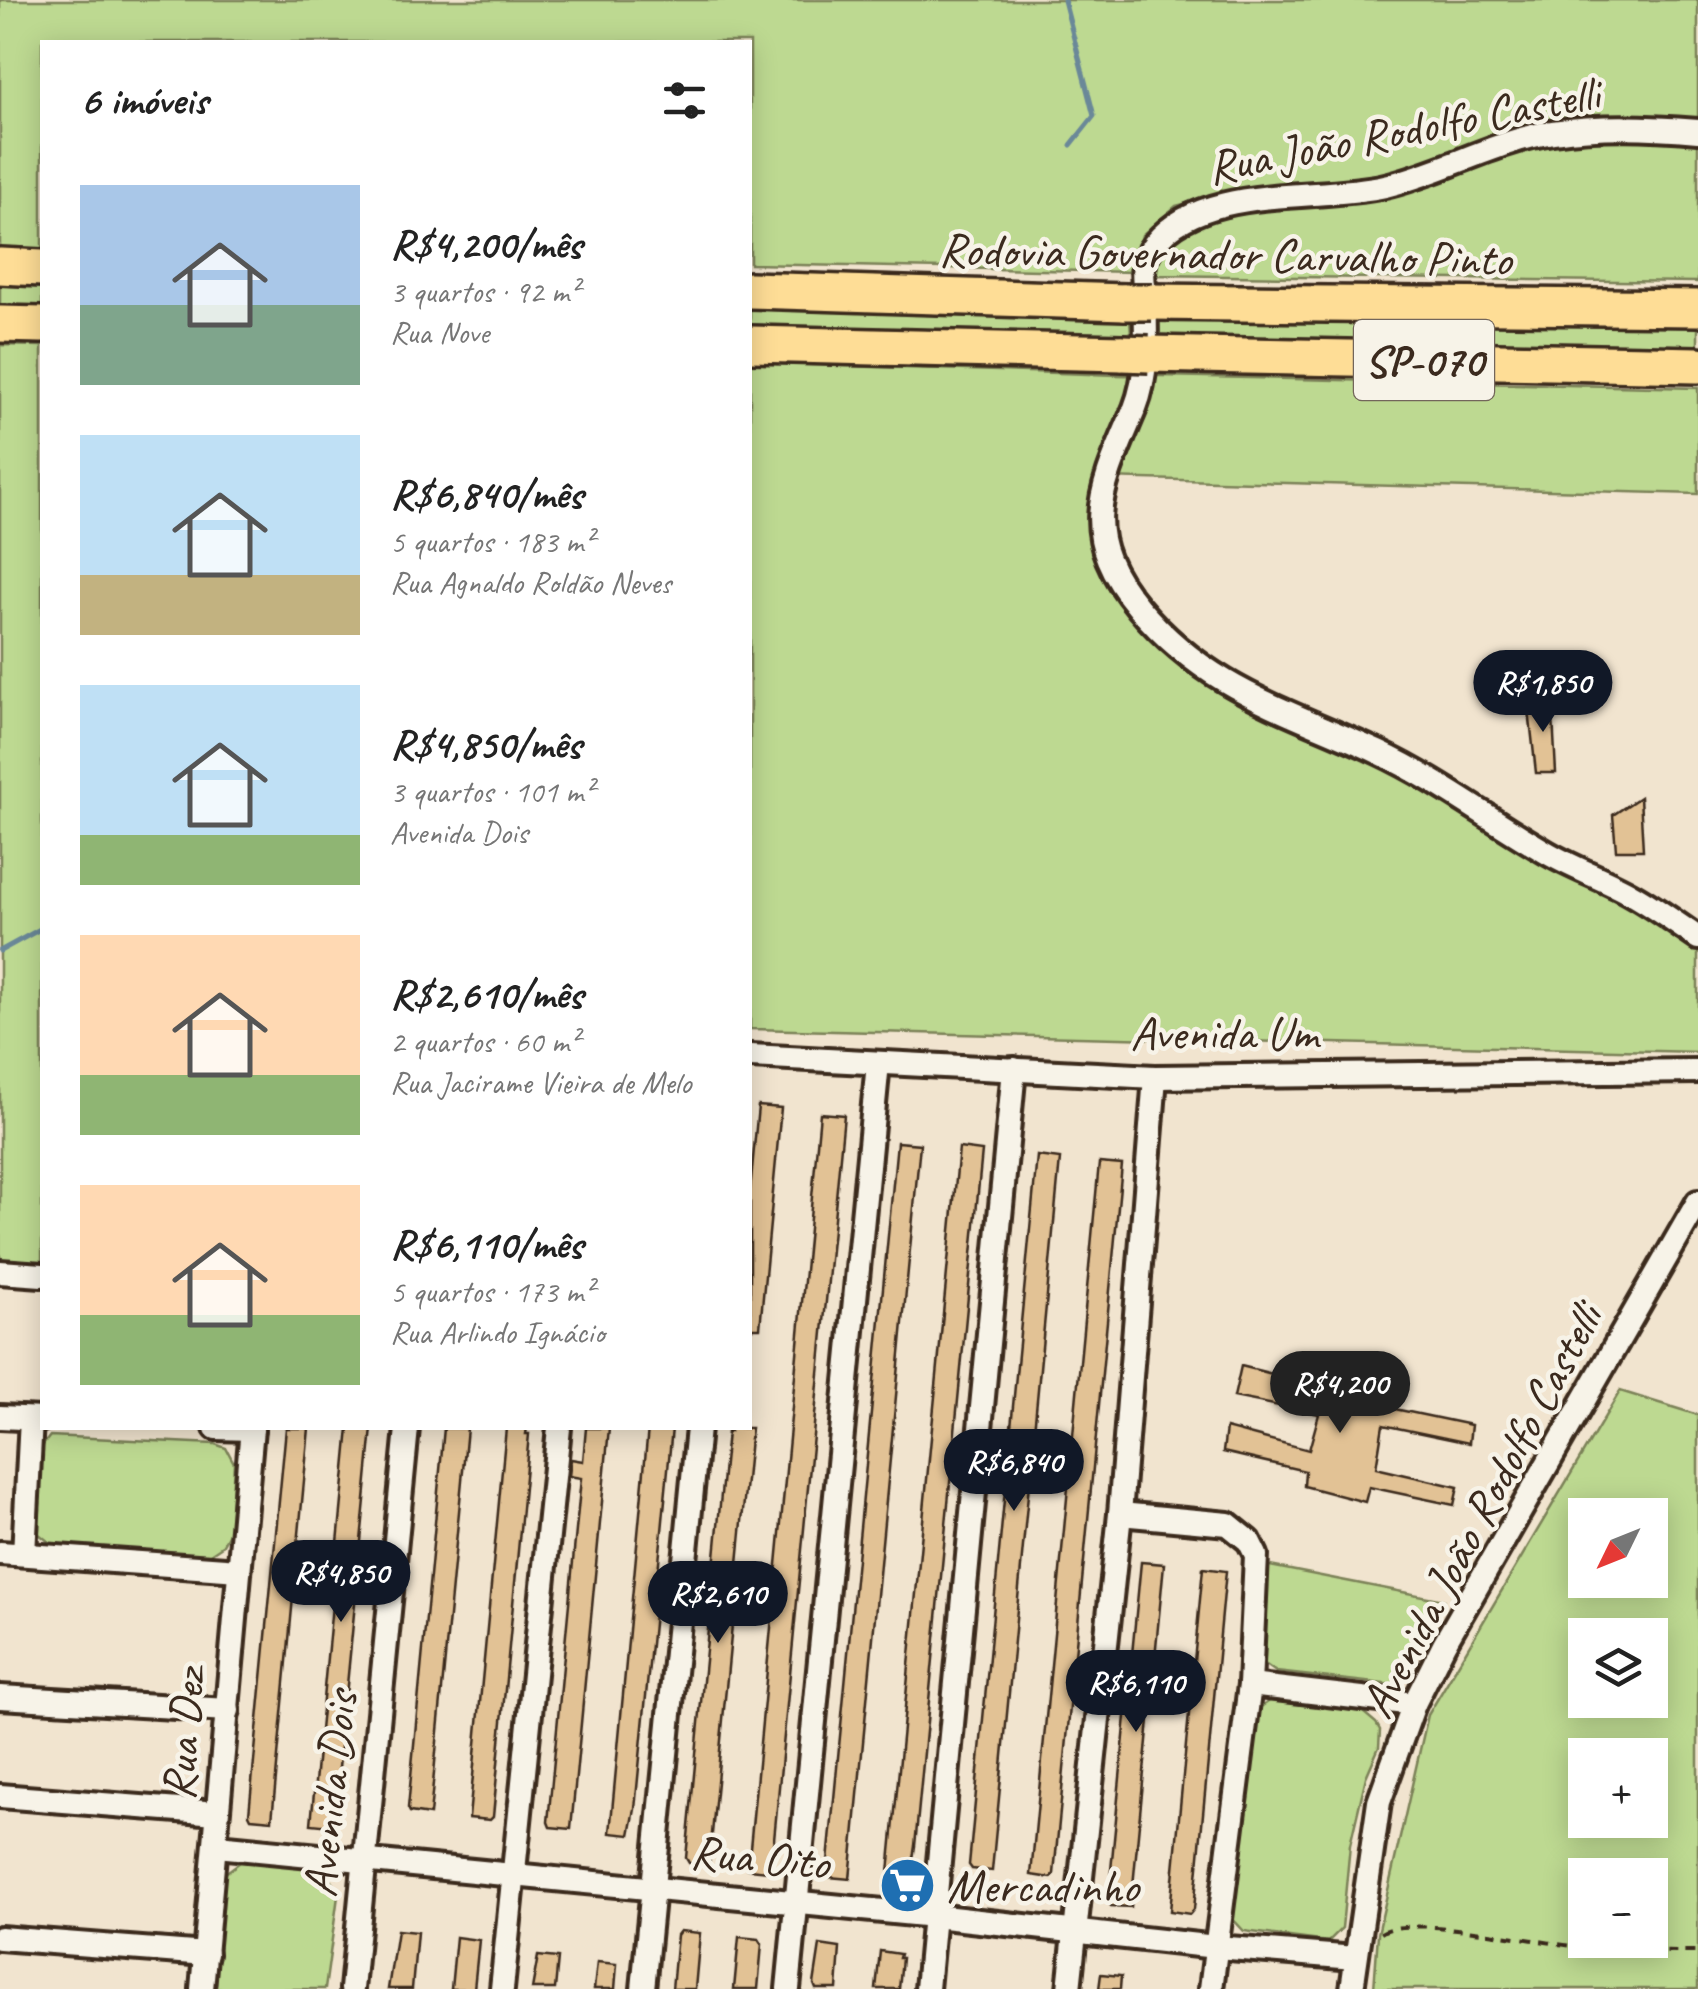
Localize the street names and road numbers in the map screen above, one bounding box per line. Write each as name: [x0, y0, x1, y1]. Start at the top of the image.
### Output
street label: Rua João Rodolfo Castelli: [1202, 62, 1609, 197]
street label: Rodovia Governador Carvalho Pinto: [938, 219, 1515, 289]
road number: SP-070: [1354, 320, 1494, 400]
street label: Avenida Um: [1130, 1003, 1322, 1063]
street label: Avenida João Rodolfo Castelli: [1346, 1289, 1618, 1728]
street label: Rua Dez: [147, 1661, 219, 1802]
street label: Avenida Dois: [289, 1684, 371, 1900]
street label: Rua Oito: [688, 1821, 835, 1893]

